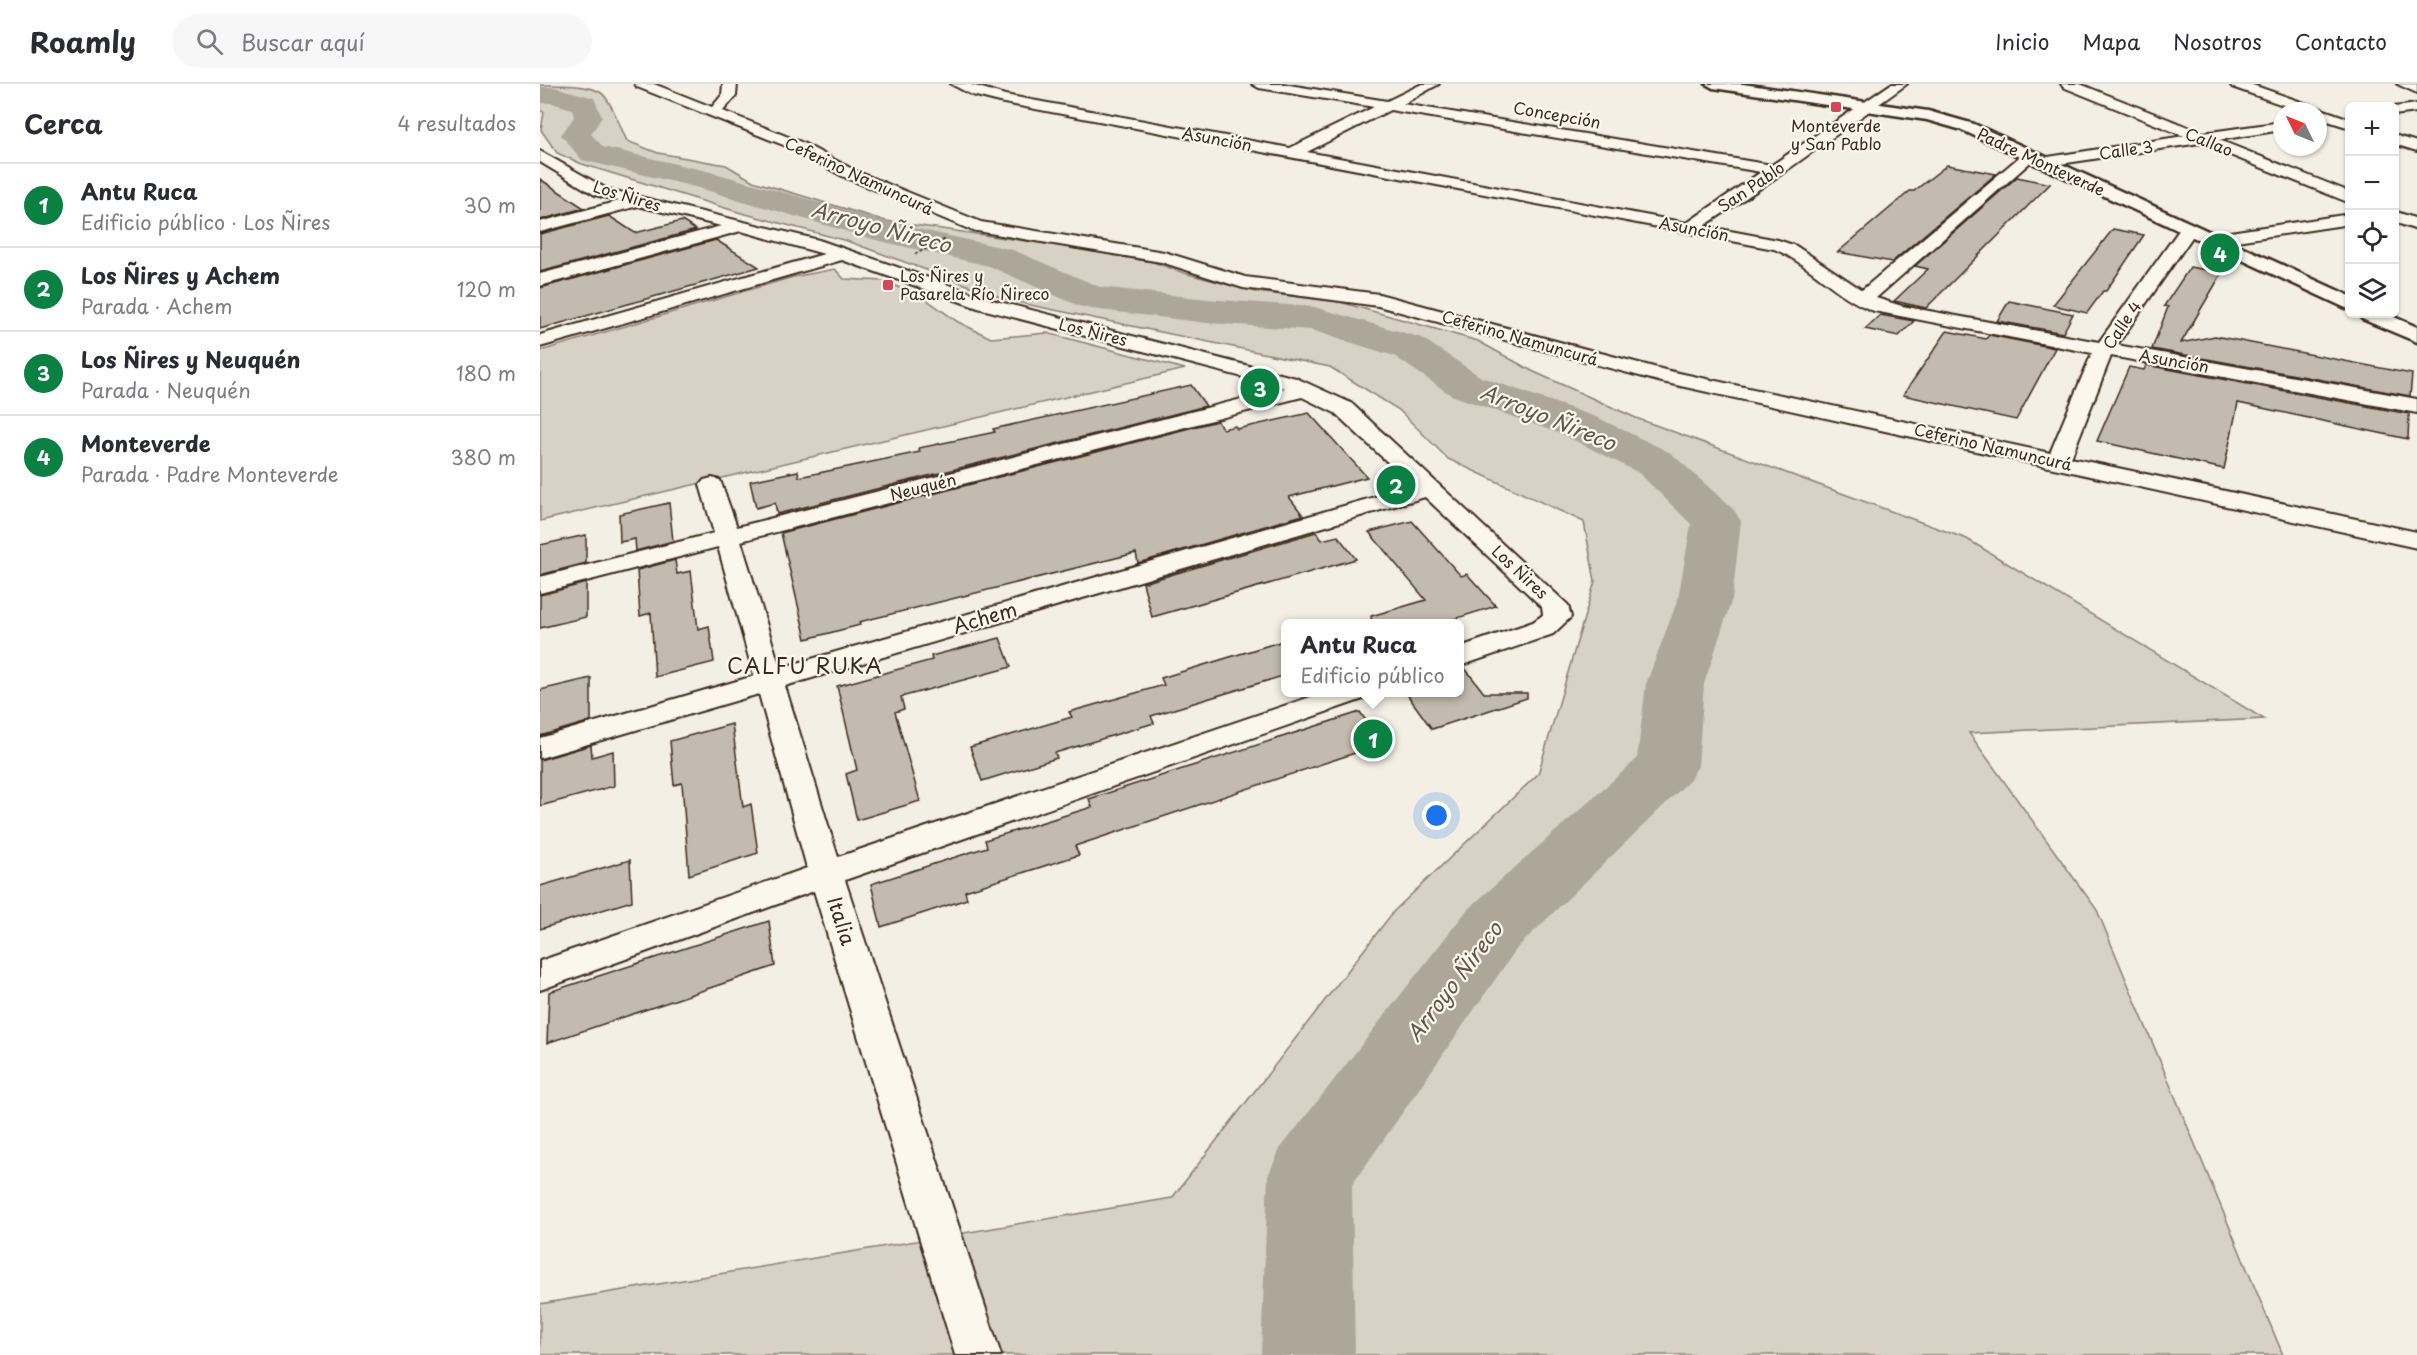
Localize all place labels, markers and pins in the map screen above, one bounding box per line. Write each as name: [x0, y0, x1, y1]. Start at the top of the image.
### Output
marker: Monteverde y San Pablo: [1829, 100, 1843, 114]
place label: Monteverde y San Pablo: [1791, 113, 1881, 155]
pin: 4: [2200, 230, 2240, 276]
place label: Los Ñires y Pasarela Río Ñireco: [900, 263, 1050, 305]
marker: Los Ñires y Pasarela Río Ñireco: [881, 278, 895, 292]
pin: 3: [1240, 366, 1280, 410]
pin: 2: [1376, 462, 1416, 508]
pin: 1: [1354, 716, 1392, 762]

